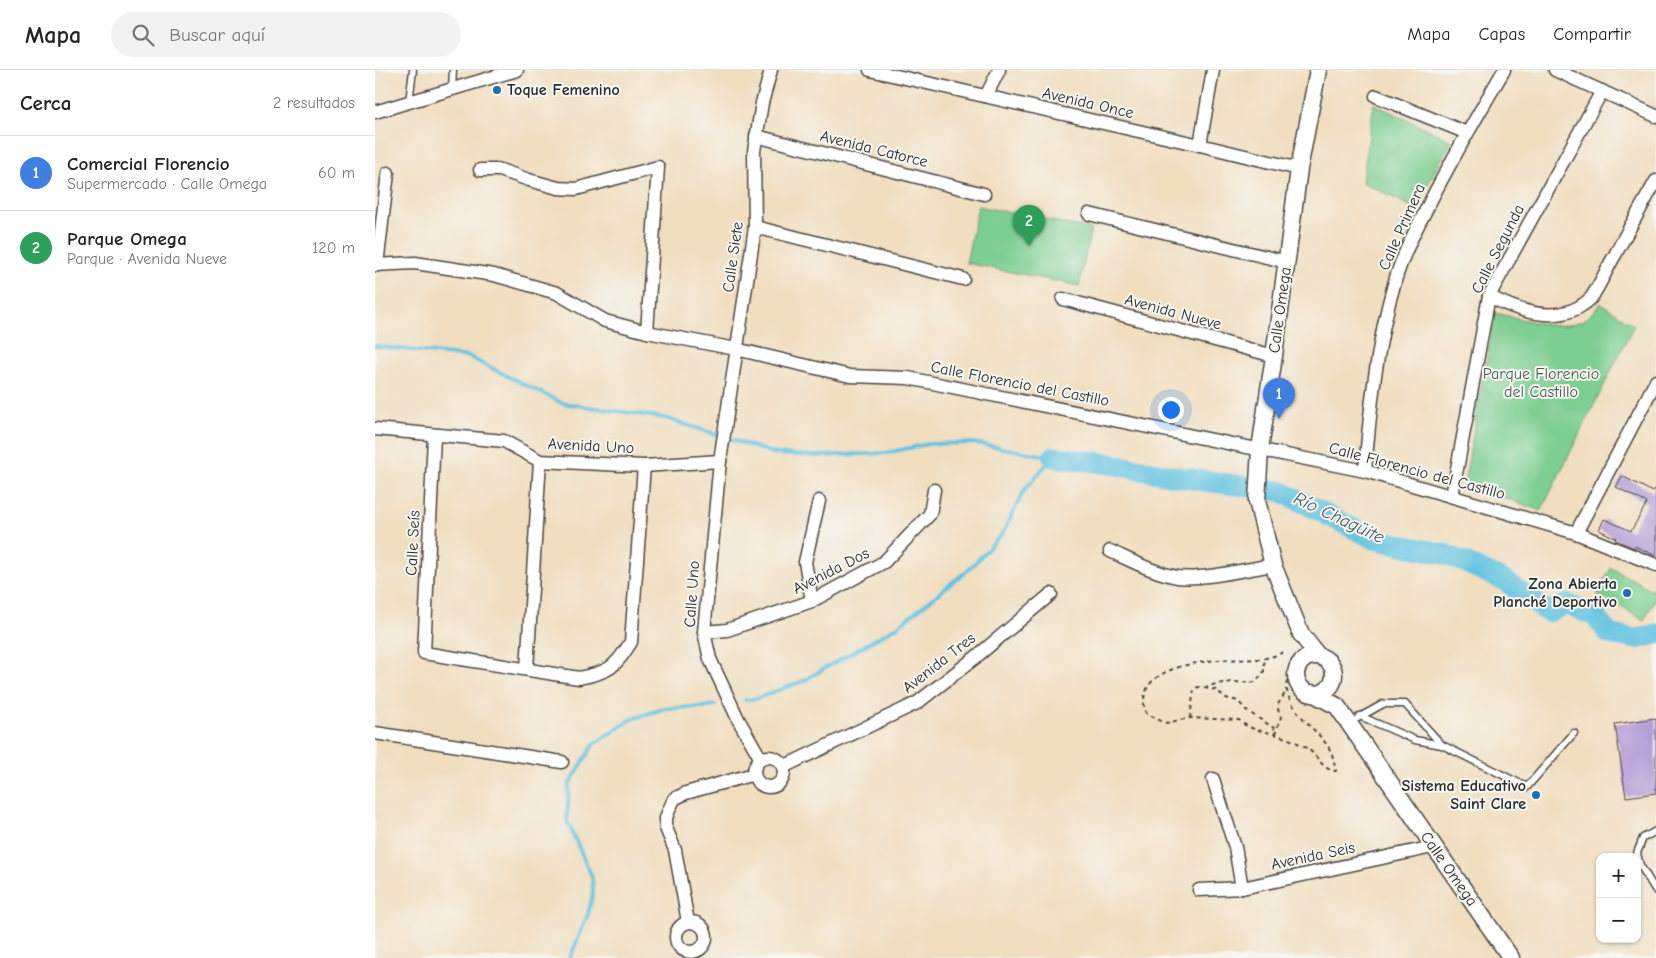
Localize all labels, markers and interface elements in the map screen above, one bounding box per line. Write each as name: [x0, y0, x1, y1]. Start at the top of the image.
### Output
search box: [111, 12, 461, 57]
text: Mapa: [25, 21, 81, 49]
icon: search: [129, 21, 157, 49]
text: Buscar aquí: [169, 24, 265, 46]
text: Mapa: [1407, 24, 1450, 45]
text: Capas: [1478, 24, 1525, 45]
text: Compartir: [1553, 24, 1631, 45]
place label: Toque Femenino: [507, 81, 620, 99]
marker: Toque Femenino: [491, 84, 503, 96]
street label: Avenida Once: [1041, 84, 1135, 122]
text: Cerca: [20, 91, 71, 115]
text: 2 resultados: [273, 94, 355, 112]
street label: Avenida Catorce: [818, 127, 930, 171]
text: Comercial Florencio: [67, 153, 230, 175]
text: 1: [33, 164, 39, 182]
text: 60 m: [318, 164, 355, 182]
text: Supermercado · Calle Omega: [67, 175, 267, 193]
street label: Calle Primera: [1375, 181, 1429, 273]
street label: Calle Segunda: [1468, 201, 1528, 297]
pin: 2: [1013, 205, 1045, 246]
street label: Calle Siete: [719, 221, 747, 293]
text: Parque Omega: [67, 228, 187, 250]
text: 2: [32, 239, 40, 257]
text: 120 m: [312, 239, 355, 257]
text: Parque · Avenida Nueve: [67, 250, 227, 268]
street label: Calle Omega: [1265, 266, 1295, 354]
street label: Avenida Nueve: [1123, 290, 1223, 334]
street label: Calle Florencio del Castillo: [929, 358, 1111, 410]
park label: Parque Florencio del Castillo: [1483, 365, 1599, 401]
pin: 1: [1263, 378, 1295, 419]
your location: [1158, 397, 1184, 423]
street label: Avenida Uno: [547, 435, 635, 457]
street label: Calle Florencio del Castillo: [1327, 439, 1507, 503]
water label: Río Chagüite: [1290, 488, 1388, 548]
street label: Calle Seís: [402, 509, 424, 576]
street label: Avenida Dos: [790, 544, 873, 598]
street label: Calle Uno: [681, 560, 703, 628]
place label: Zona Abierta Planché Deportivo: [1493, 575, 1617, 611]
marker: Zona Abierta Planché Deportivo: [1621, 587, 1633, 599]
street label: Avenida Tres: [899, 629, 979, 697]
place label: Sistema Educativo Saint Clare: [1402, 777, 1526, 813]
marker: Sistema Educativo Saint Clare: [1530, 789, 1542, 801]
street label: Calle Omega: [1417, 828, 1481, 910]
street label: Avenida Seis: [1269, 838, 1357, 874]
map controls: [1596, 853, 1641, 943]
button: +: [1596, 853, 1641, 898]
button: −: [1596, 898, 1641, 943]

